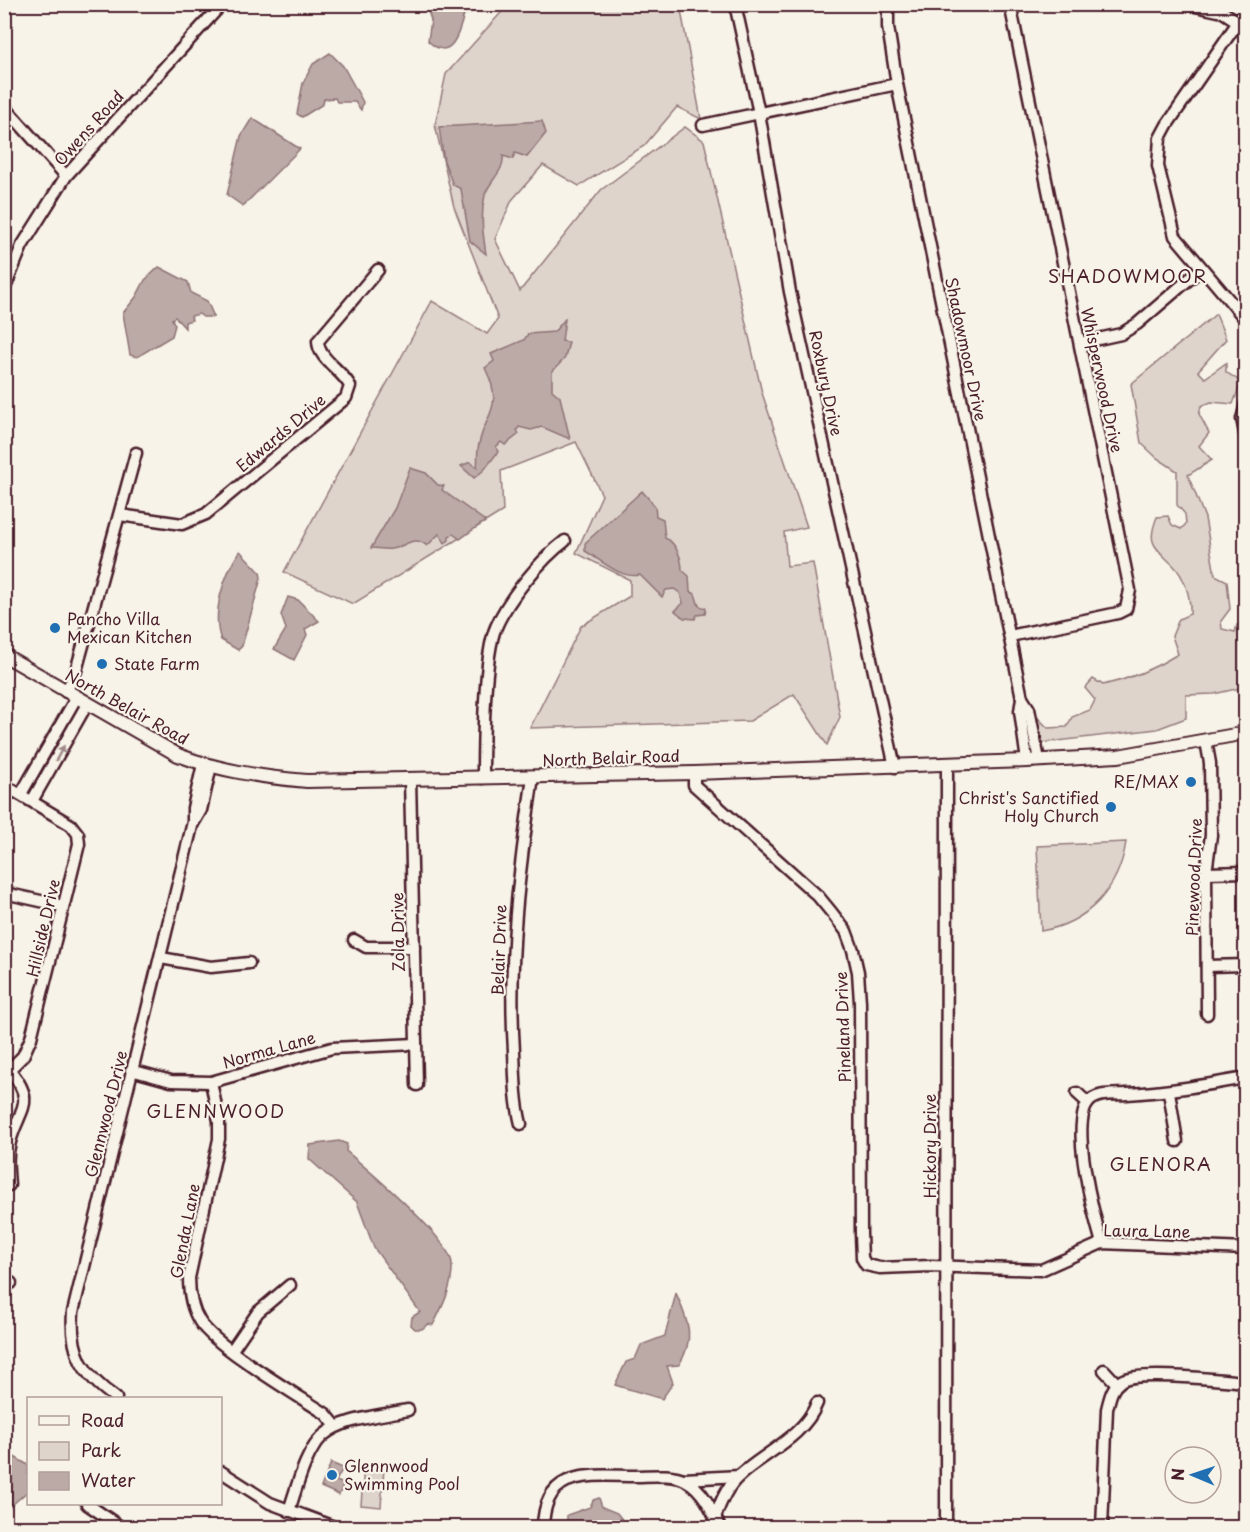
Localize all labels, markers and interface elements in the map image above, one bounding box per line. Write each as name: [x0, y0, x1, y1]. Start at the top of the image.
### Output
street label: Owens Road: [48, 84, 129, 170]
district label: SHADOWMOOR: [1048, 262, 1208, 289]
street label: Shadowmoor Drive: [940, 275, 994, 423]
street label: Whisperwood Drive: [1076, 305, 1130, 455]
street label: Roxbury Drive: [804, 328, 850, 438]
street label: Edwards Drive: [230, 388, 330, 477]
place label: Pancho Villa Mexican Kitchen: [67, 606, 192, 648]
marker: Pancho Villa Mexican Kitchen: [48, 621, 62, 635]
place label: State Farm: [114, 651, 200, 675]
marker: State Farm: [95, 657, 109, 671]
street label: North Belair Road: [61, 662, 194, 750]
street label: North Belair Road: [542, 743, 680, 771]
one-way arrow: [55, 744, 65, 761]
place label: RE/MAX: [1113, 769, 1179, 793]
marker: RE/MAX: [1184, 775, 1198, 789]
place label: Christ's Sanctified Holy Church: [958, 785, 1099, 827]
marker: Christ's Sanctified Holy Church: [1104, 800, 1118, 814]
street label: Pinewood Drive: [1179, 818, 1207, 936]
street label: Hillside Drive: [19, 876, 65, 979]
street label: Zola Drive: [384, 892, 410, 972]
street label: Belair Drive: [484, 904, 512, 996]
street label: Pineland Drive: [828, 971, 856, 1083]
street label: Norma Lane: [219, 1024, 318, 1074]
street label: Glennwood Drive: [78, 1048, 132, 1180]
street label: Hickory Drive: [917, 1094, 941, 1198]
district label: GLENNWOOD: [146, 1097, 286, 1124]
district label: GLENORA: [1110, 1150, 1212, 1177]
street label: Glenda Lane: [163, 1181, 205, 1280]
street label: Laura Lane: [1103, 1217, 1191, 1243]
legend: [27, 1397, 222, 1505]
text: Road: [81, 1406, 125, 1433]
text: Park: [81, 1436, 121, 1463]
north arrow: [1163, 1445, 1223, 1505]
place label: Glennwood Swimming Pool: [344, 1453, 460, 1495]
text: Water: [81, 1466, 136, 1493]
marker: Glennwood Swimming Pool: [325, 1468, 339, 1482]
text: N: [1165, 1468, 1189, 1481]

